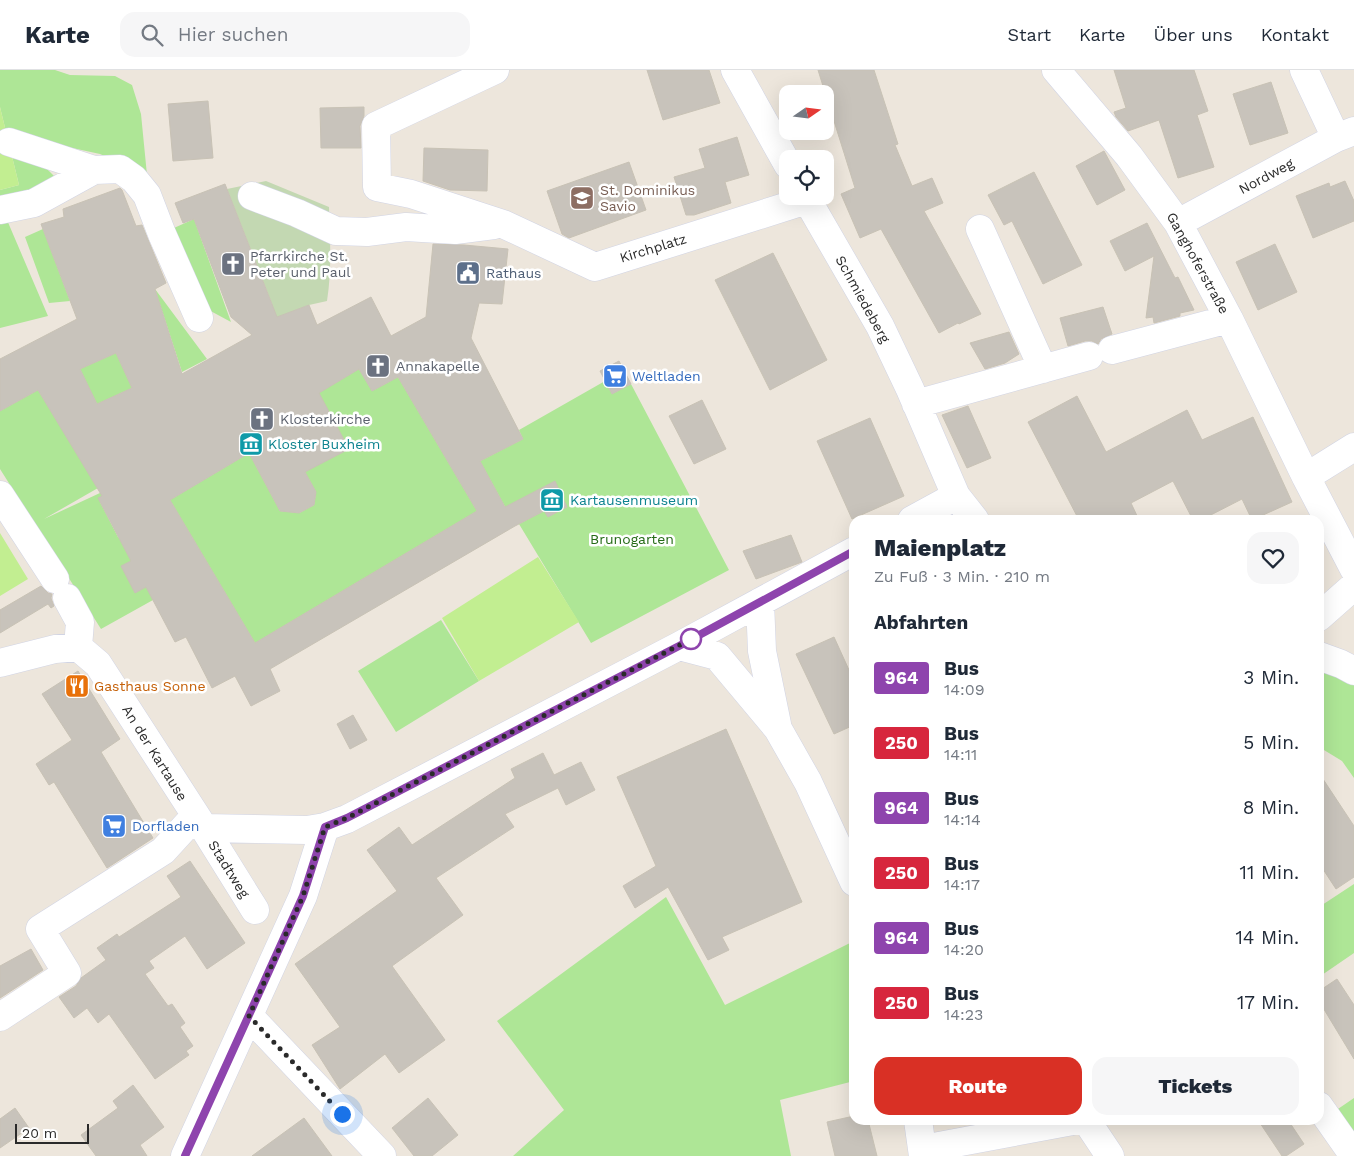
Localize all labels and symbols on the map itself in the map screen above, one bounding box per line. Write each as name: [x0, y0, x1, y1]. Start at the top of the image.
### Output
north arrow: [779, 85, 834, 140]
street label: Nordweg: [1236, 155, 1297, 197]
place label: St. Dominikus Savio: [600, 182, 695, 214]
school or university icon: St. Dominikus Savio: [569, 185, 595, 211]
street label: Ganghoferstraße: [1164, 210, 1232, 316]
street label: Kirchplatz: [618, 230, 688, 266]
place label: Pfarrkirche St. Peter und Paul: [250, 248, 351, 280]
church icon: Pfarrkirche St. Peter und Paul: [220, 251, 246, 277]
street label: Schmiedeberg: [832, 253, 894, 346]
public building icon: Rathaus: [455, 260, 481, 286]
place label: Rathaus: [486, 265, 541, 281]
church icon: Annakapelle: [365, 353, 391, 379]
place label: Annakapelle: [396, 358, 480, 374]
supermarket icon: Weltladen: [602, 363, 628, 389]
place label: Weltladen: [632, 368, 701, 384]
church icon: Klosterkirche: [249, 406, 275, 432]
place label: Klosterkirche: [280, 411, 371, 427]
museum icon: Kloster Buxheim: [238, 431, 264, 457]
place label: Kloster Buxheim: [268, 436, 380, 452]
museum icon: Kartausenmuseum: [539, 487, 565, 513]
place label: Kartausenmuseum: [570, 492, 698, 508]
park label: Brunogarten: [590, 531, 674, 547]
unlabelled marker: [680, 628, 702, 650]
restaurant icon: Gasthaus Sonne: [64, 673, 90, 699]
place label: Gasthaus Sonne: [94, 678, 205, 694]
street label: An der Kartause: [119, 702, 191, 804]
supermarket icon: Dorfladen: [101, 813, 127, 839]
place label: Dorfladen: [132, 818, 199, 834]
street label: Stadtweg: [205, 837, 253, 901]
your location: [330, 1102, 355, 1127]
scale bar: [15, 1121, 89, 1144]

